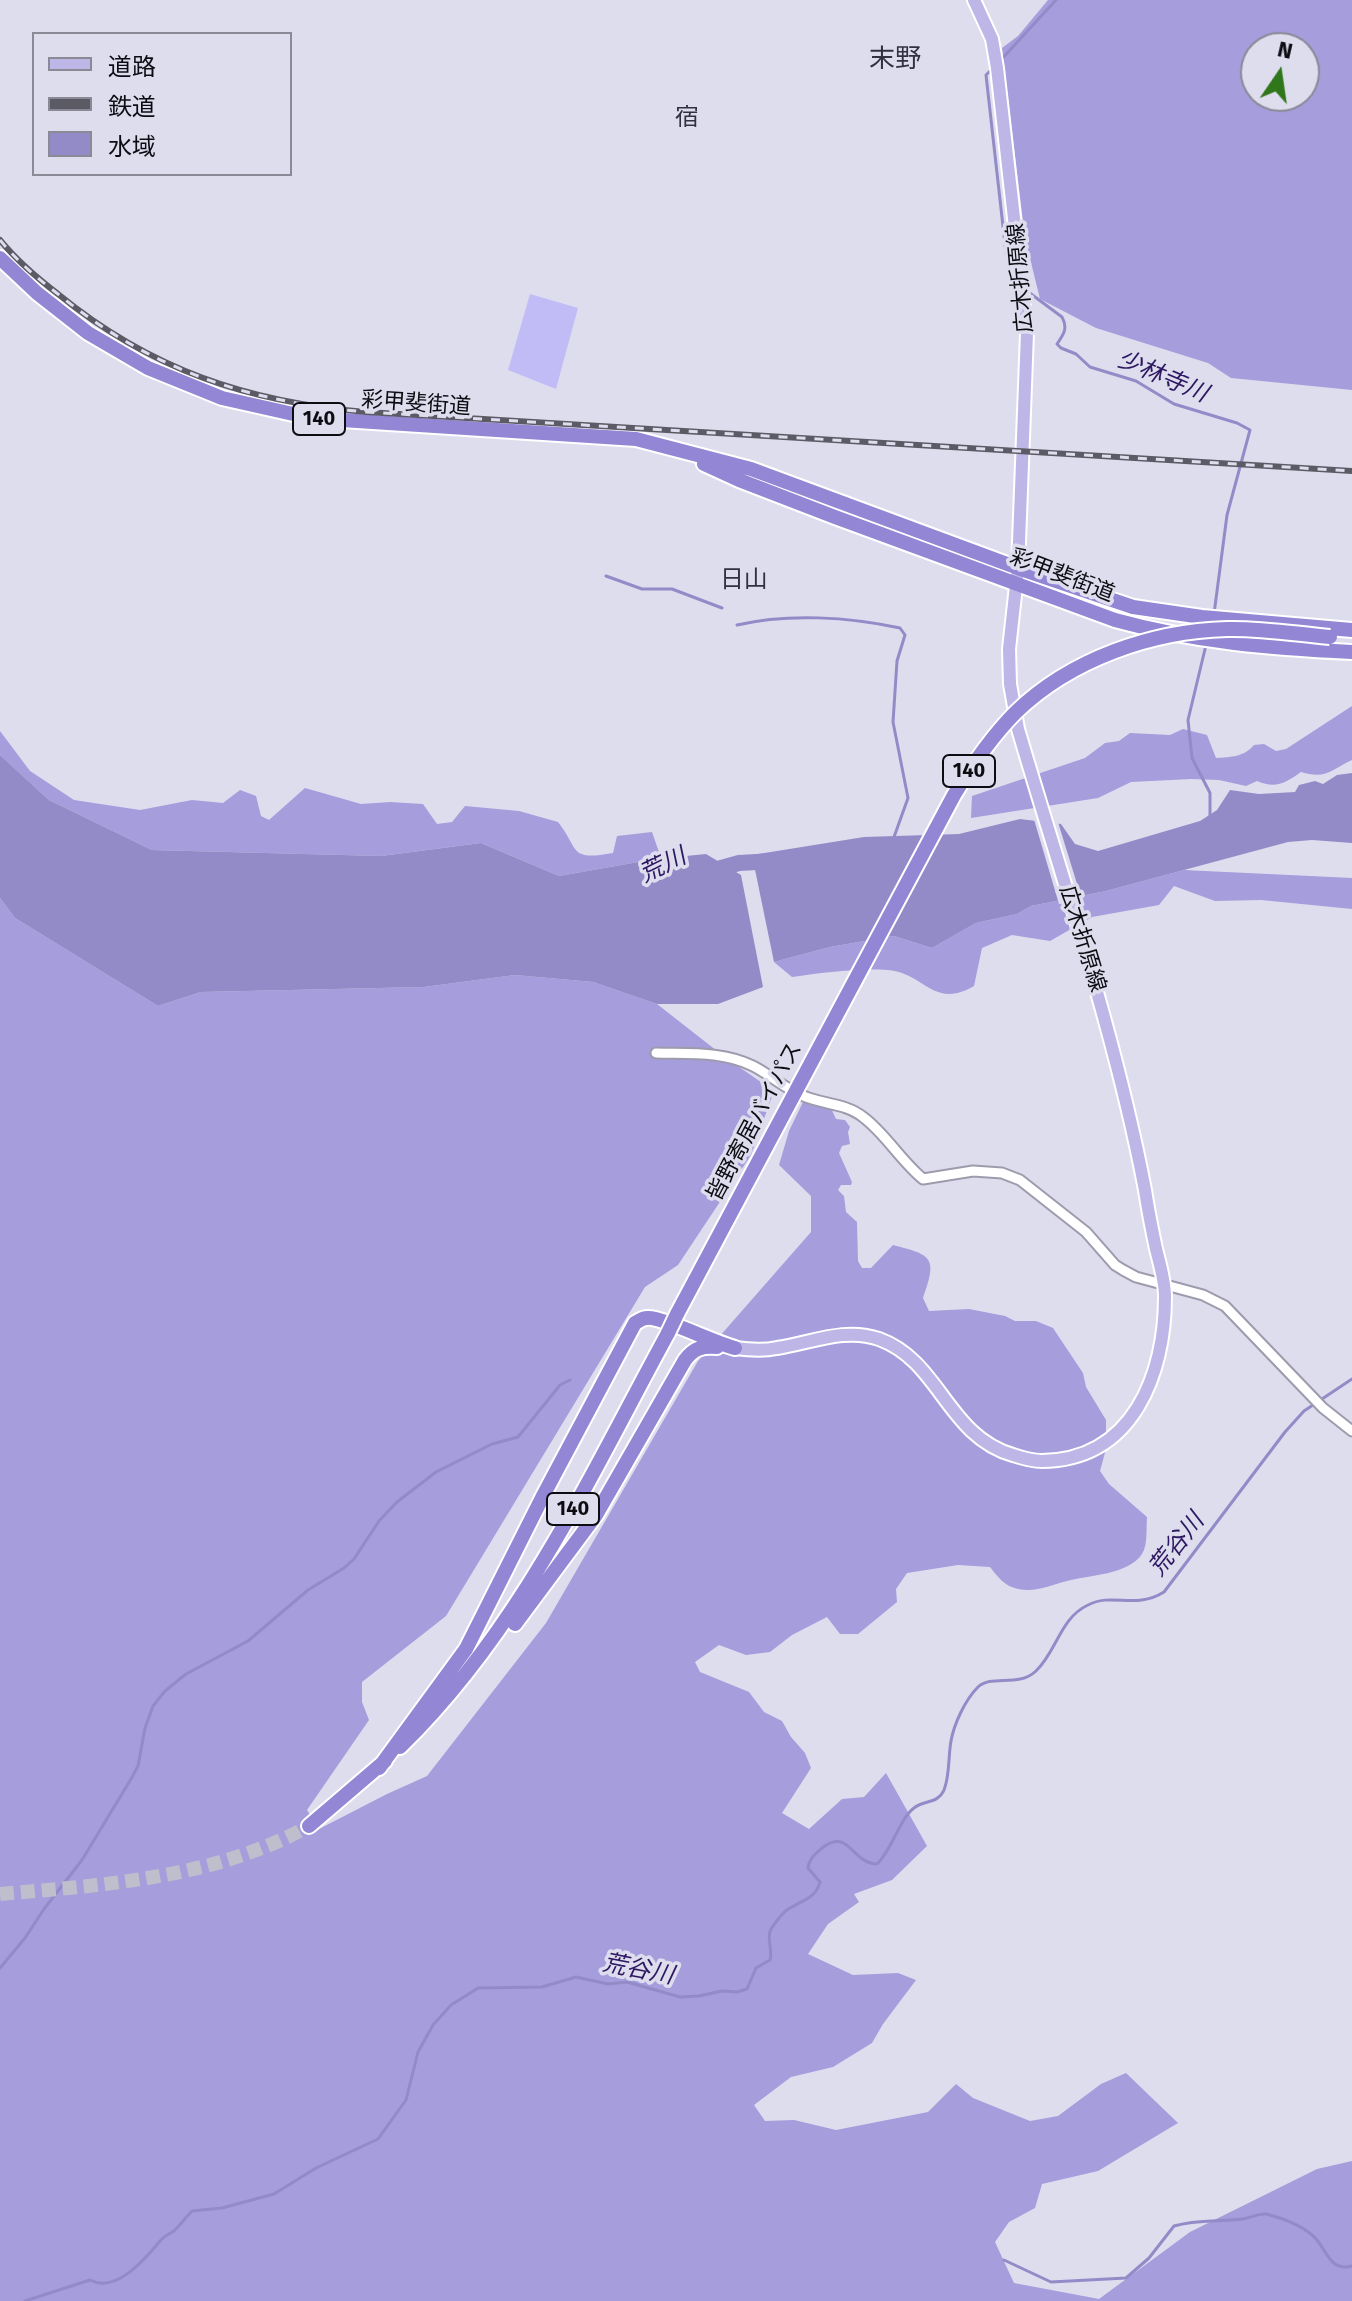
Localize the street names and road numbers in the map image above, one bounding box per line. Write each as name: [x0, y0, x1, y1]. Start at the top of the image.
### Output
street label: 広木折原線: [1003, 222, 1039, 334]
street label: 彩甲斐街道: [360, 387, 472, 421]
road number: 140: [293, 403, 345, 435]
street label: 彩甲斐街道: [1006, 544, 1118, 608]
road number: 140: [943, 755, 995, 787]
street label: 広木折原線: [1053, 883, 1111, 995]
street label: 皆野寄居バイパス: [702, 1038, 808, 1206]
road number: 140: [547, 1493, 599, 1525]

